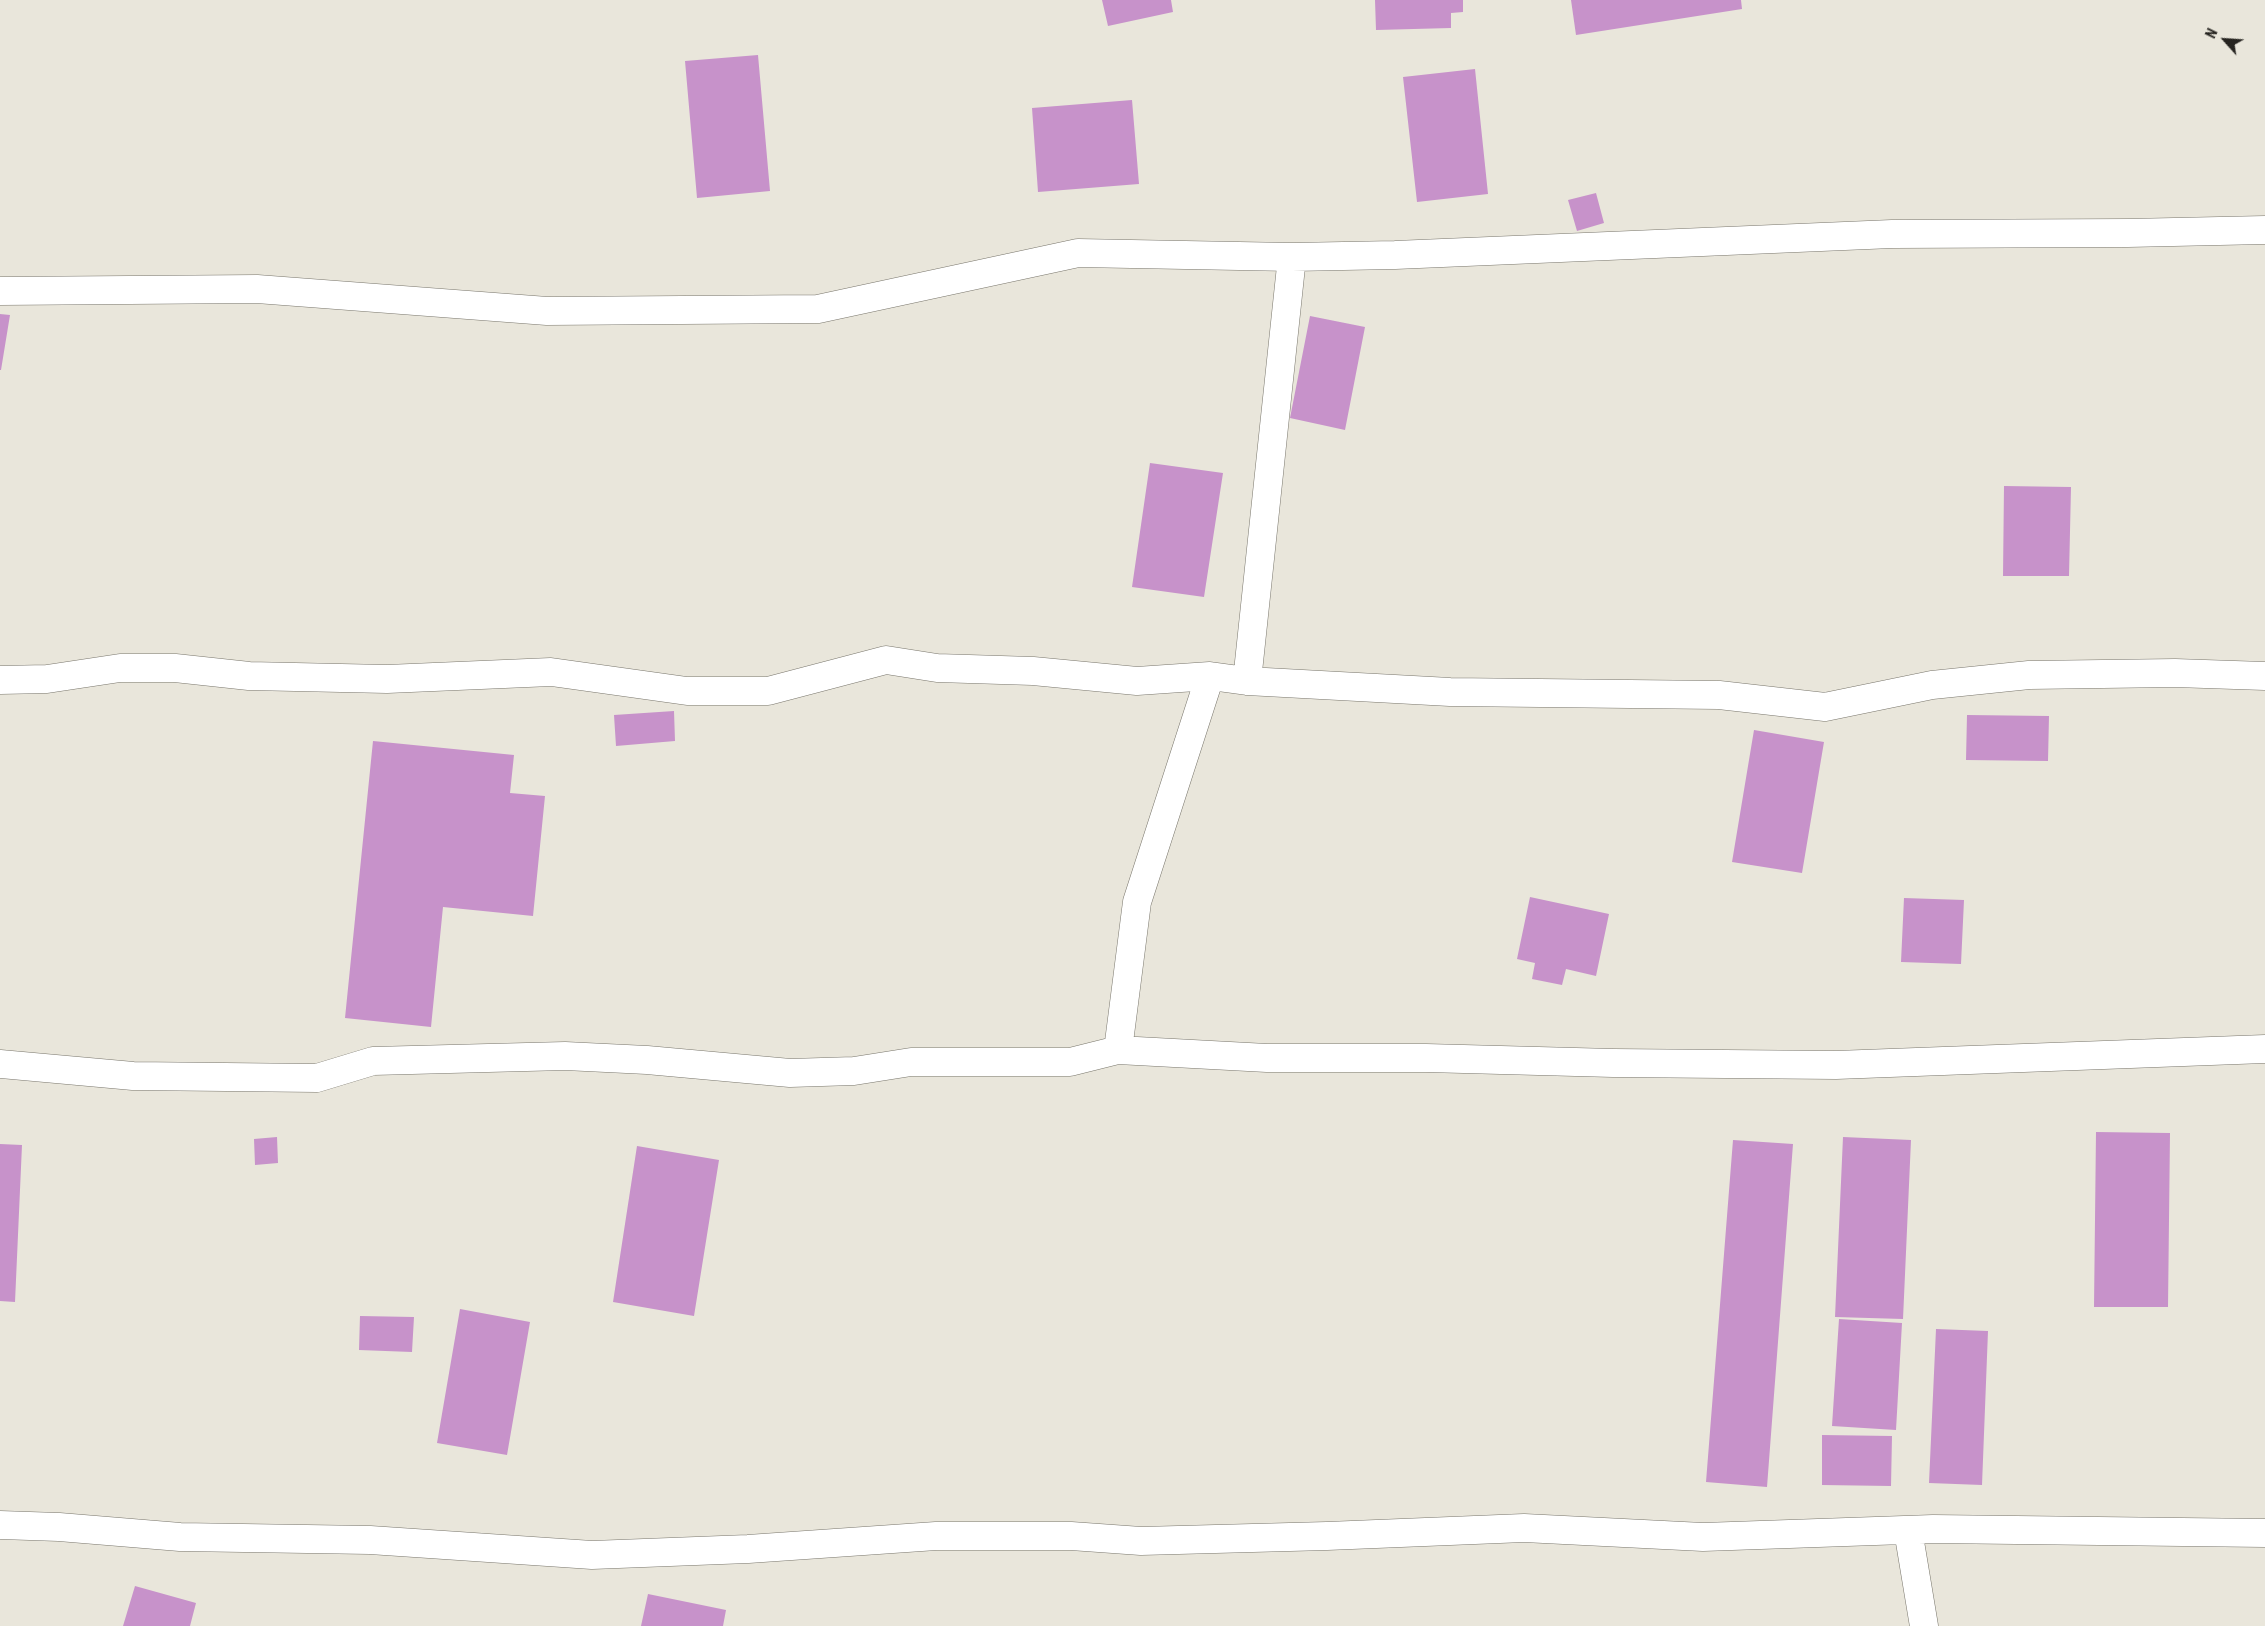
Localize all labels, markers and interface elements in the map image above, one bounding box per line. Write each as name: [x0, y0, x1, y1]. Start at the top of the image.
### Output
north arrow: [2200, 15, 2250, 65]
text: N: [2202, 26, 2221, 41]

